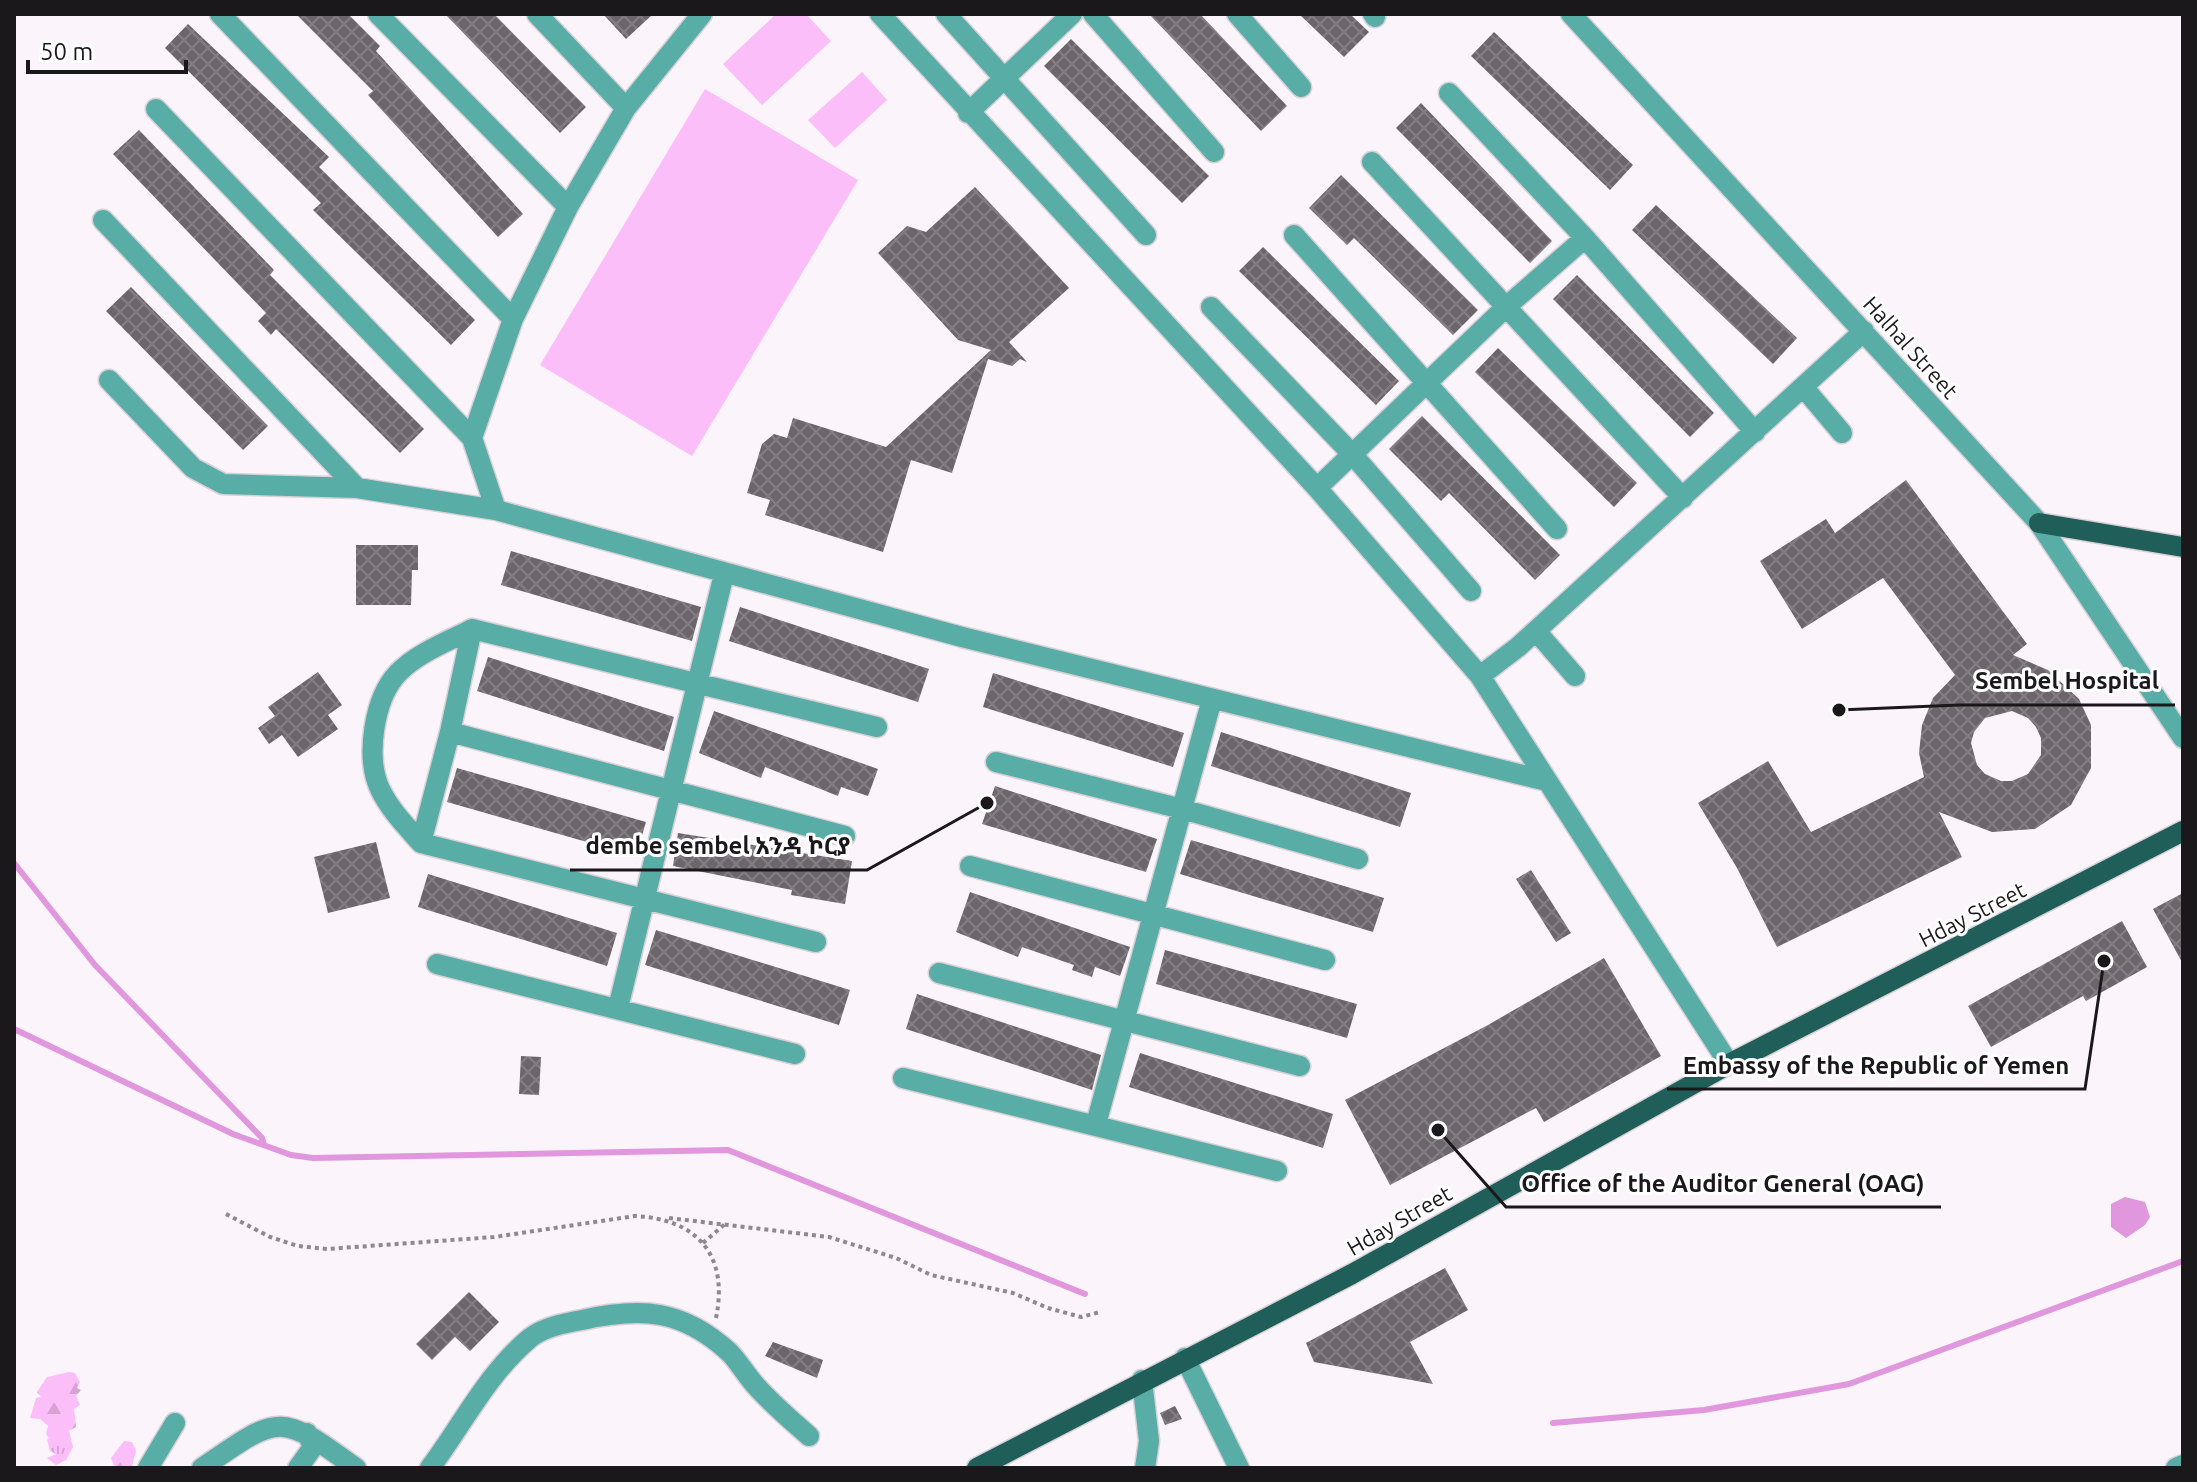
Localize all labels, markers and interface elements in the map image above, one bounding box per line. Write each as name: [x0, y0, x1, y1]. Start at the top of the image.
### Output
scale bar: [28, 24, 186, 74]
text: 50 m: [40, 38, 93, 65]
street label: Halhal Street: [1859, 291, 1964, 403]
callout: Sembel Hospital: [1959, 657, 2175, 705]
text: Sembel Hospital: [1975, 667, 2159, 694]
callout: dembe sembel አንዳ ኮርያ: [570, 822, 867, 870]
text: dembe sembel አንዳ ኮርያ: [586, 832, 850, 859]
street label: Hday Street: [1914, 876, 2030, 952]
callout: Embassy of the Republic of Yemen: [1667, 1041, 2085, 1089]
text: Embassy of the Republic of Yemen: [1683, 1052, 2069, 1079]
callout: Office of the Auditor General (OAG): [1506, 1159, 1941, 1207]
text: Office of the Auditor General (OAG): [1521, 1170, 1925, 1197]
street label: Hday Street: [1342, 1180, 1456, 1260]

